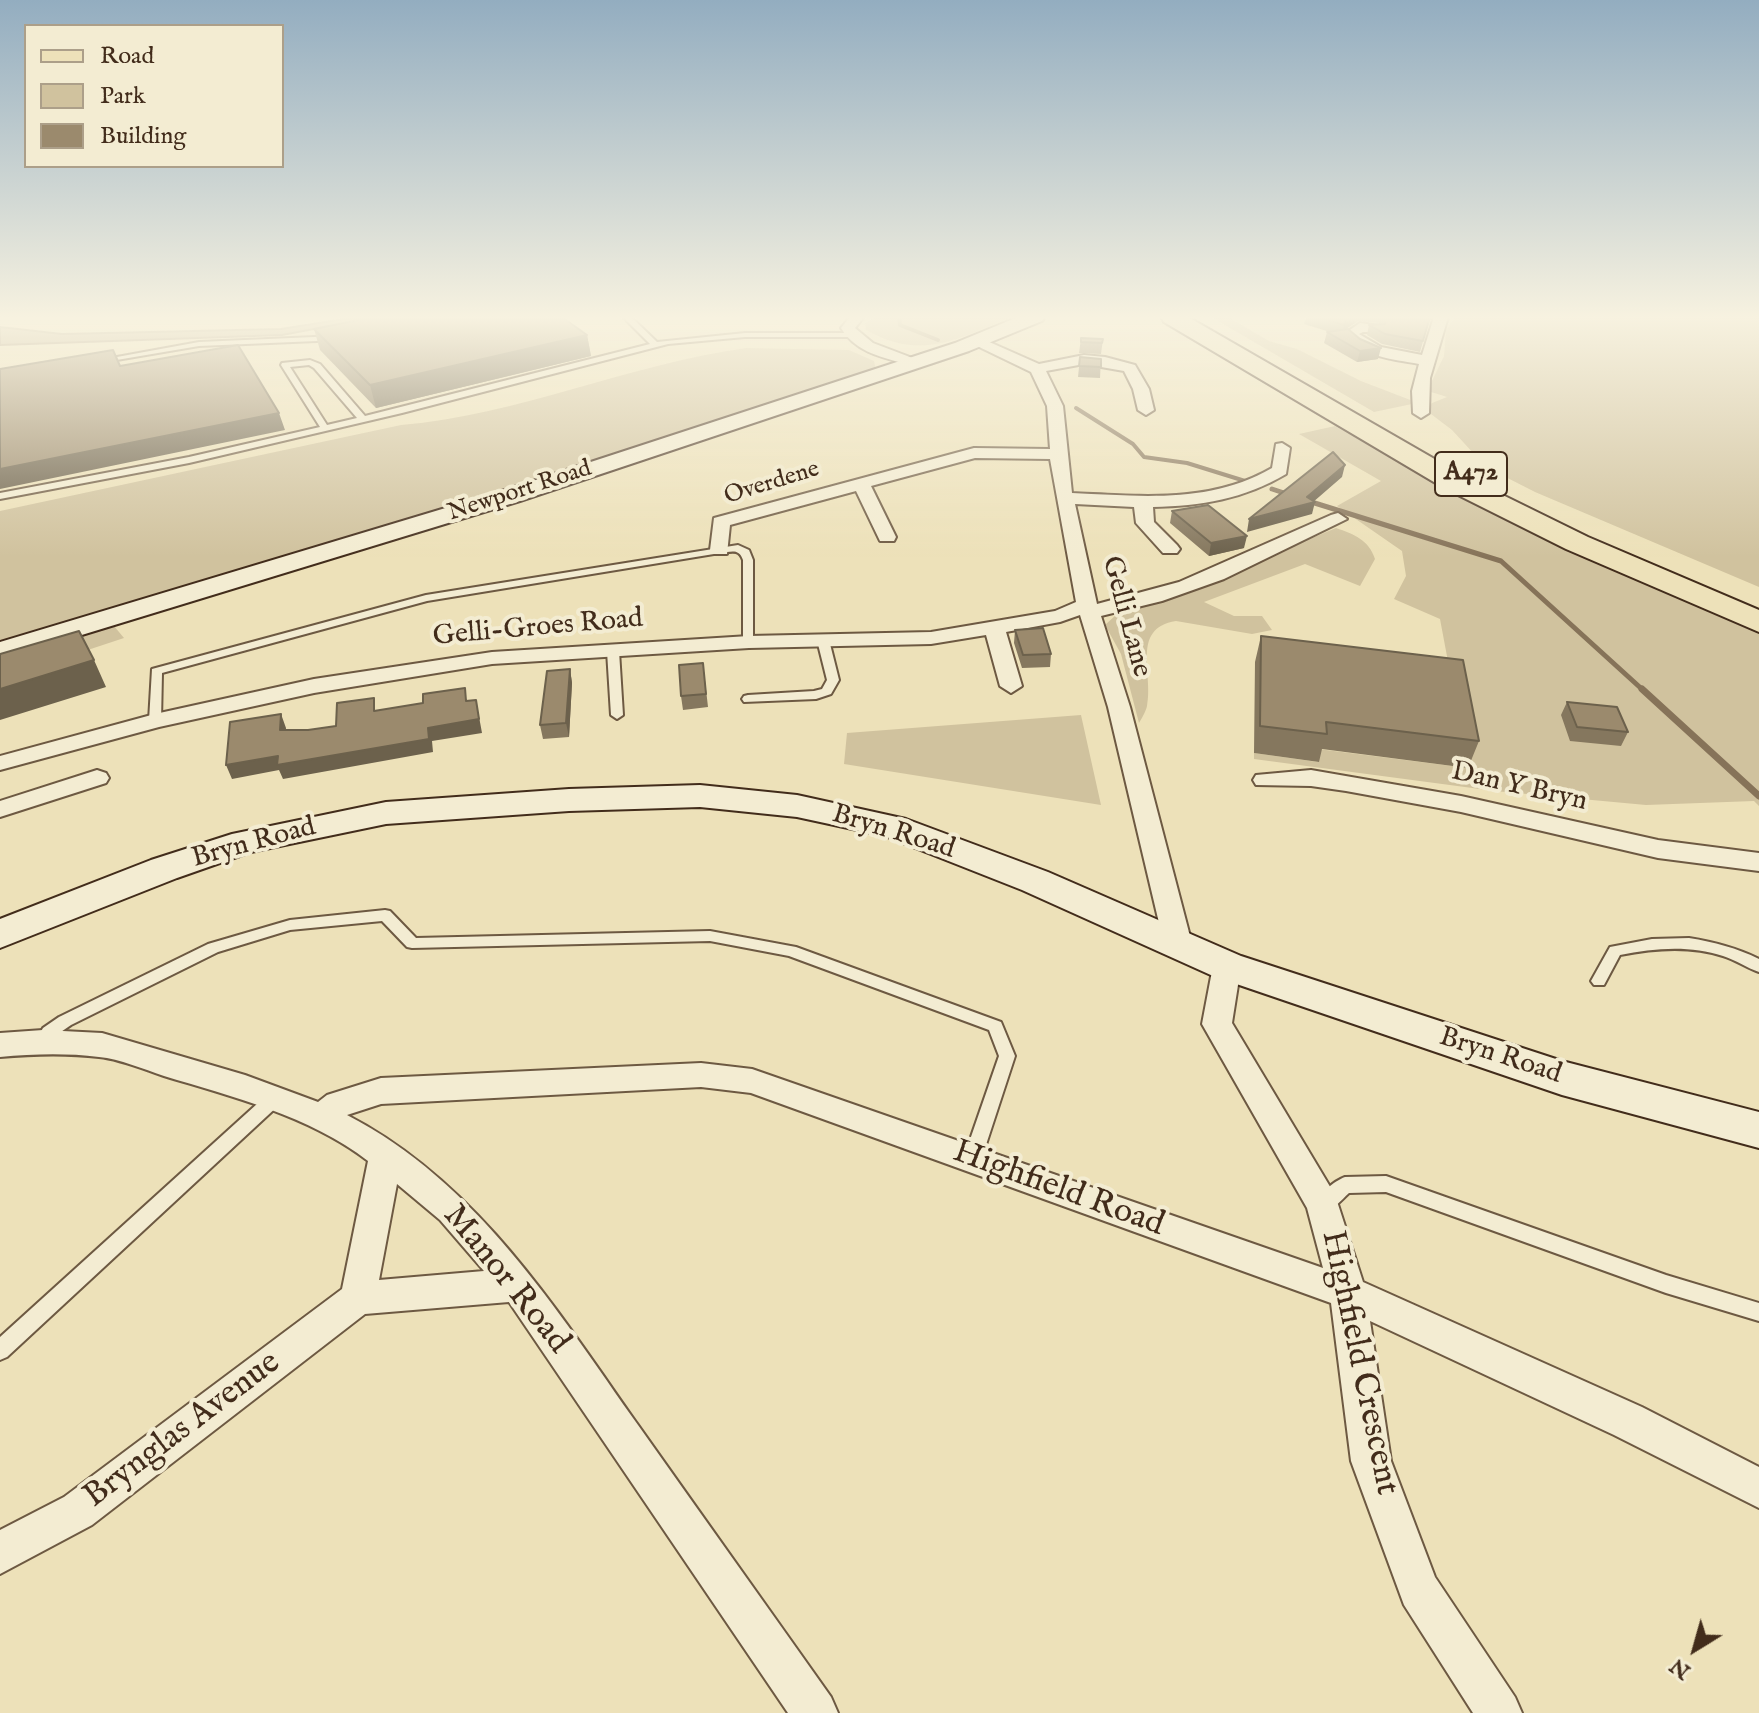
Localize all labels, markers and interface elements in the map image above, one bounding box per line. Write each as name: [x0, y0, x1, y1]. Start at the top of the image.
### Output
legend: [24, 24, 284, 168]
text: Road: [100, 41, 154, 72]
text: Park: [100, 81, 146, 112]
text: Building: [100, 121, 186, 152]
road number: A472: [1435, 452, 1507, 496]
street label: Newport Road: [445, 455, 595, 529]
street label: Overdene: [721, 456, 823, 512]
street label: Gelli Lane: [1093, 553, 1157, 681]
street label: Gelli-Groes Road: [432, 603, 644, 655]
street label: Dan Y Bryn: [1448, 756, 1590, 820]
street label: Bryn Road: [827, 798, 959, 868]
street label: Bryn Road: [188, 811, 320, 877]
street label: Bryn Road: [1434, 1021, 1566, 1093]
street label: Highfield Road: [947, 1133, 1169, 1247]
street label: Manor Road: [433, 1197, 577, 1363]
street label: Highfield Crescent: [1310, 1227, 1406, 1499]
street label: Brynglas Avenue: [77, 1344, 289, 1518]
north arrow: [1655, 1609, 1735, 1689]
text: N: [1665, 1651, 1697, 1685]

